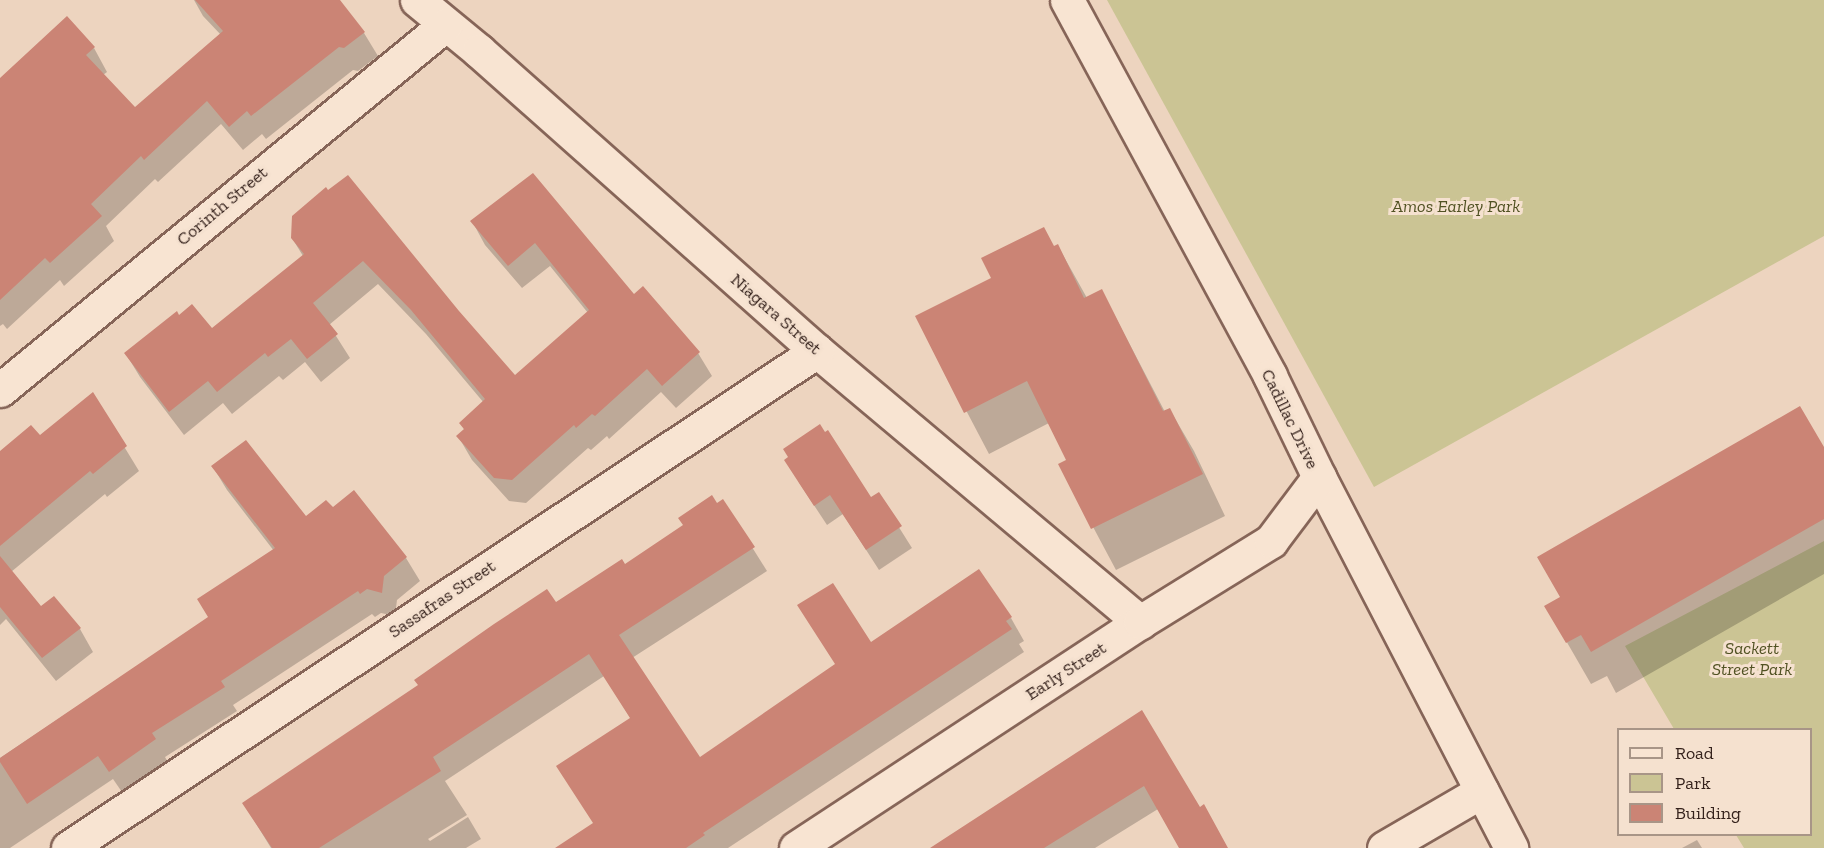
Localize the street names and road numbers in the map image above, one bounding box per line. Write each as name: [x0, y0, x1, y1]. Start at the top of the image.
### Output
street label: Corinth Street: [172, 162, 272, 250]
street label: Niagara Street: [726, 269, 826, 359]
street label: Cadillac Drive: [1257, 366, 1323, 472]
street label: Sassafras Street: [384, 555, 500, 643]
street label: Early Street: [1022, 637, 1110, 705]

